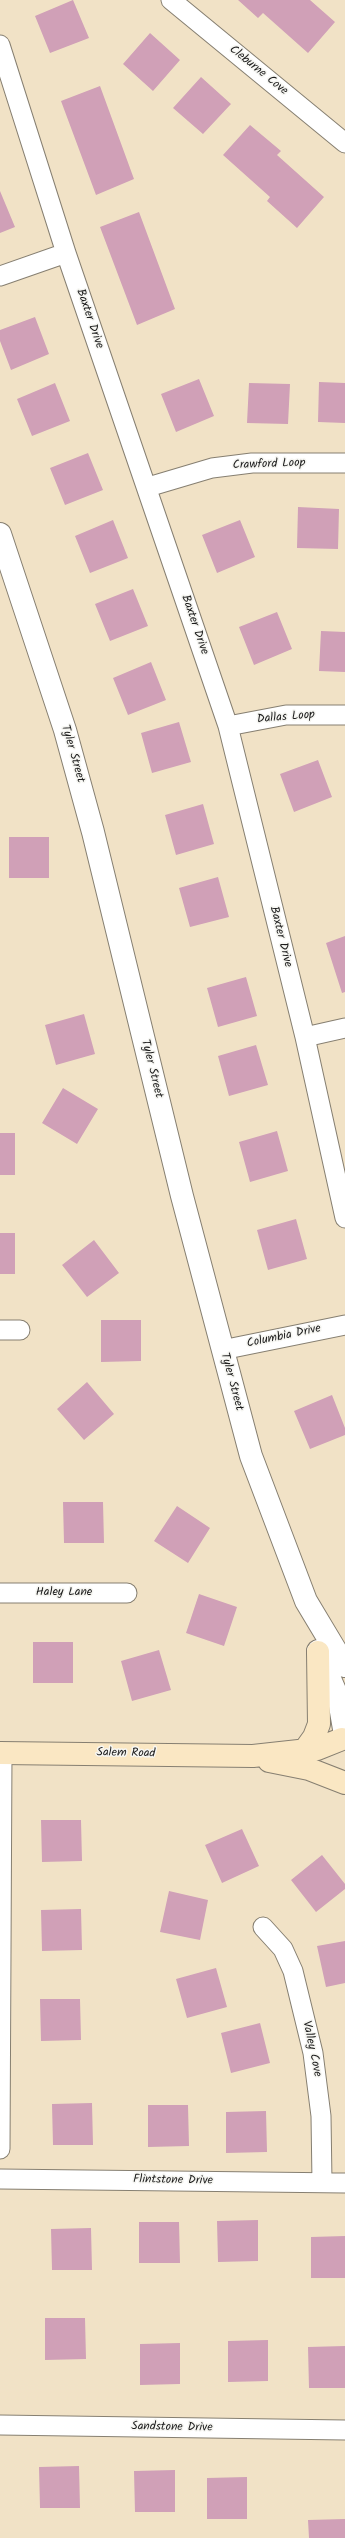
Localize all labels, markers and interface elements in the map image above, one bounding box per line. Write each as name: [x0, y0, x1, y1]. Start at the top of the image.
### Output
street label: Cleburne Cove: [226, 43, 290, 99]
street label: Baxter Drive: [72, 287, 106, 351]
street label: Crawford Loop: [232, 457, 306, 473]
street label: Baxter Drive: [177, 593, 211, 657]
street label: Dallas Loop: [257, 708, 315, 728]
street label: Tyler Street: [57, 723, 87, 785]
street label: Baxter Drive: [265, 905, 295, 969]
street label: Tyler Street: [137, 1038, 165, 1100]
street label: Columbia Drive: [246, 1322, 322, 1352]
street label: Tyler Street: [216, 1351, 246, 1413]
street label: Haley Lane: [36, 1586, 92, 1600]
street label: Salem Road: [96, 1746, 156, 1762]
street label: Valley Cove: [298, 2020, 324, 2078]
street label: Flintstone Drive: [133, 2173, 213, 2189]
street label: Sandstone Drive: [131, 2420, 213, 2436]

